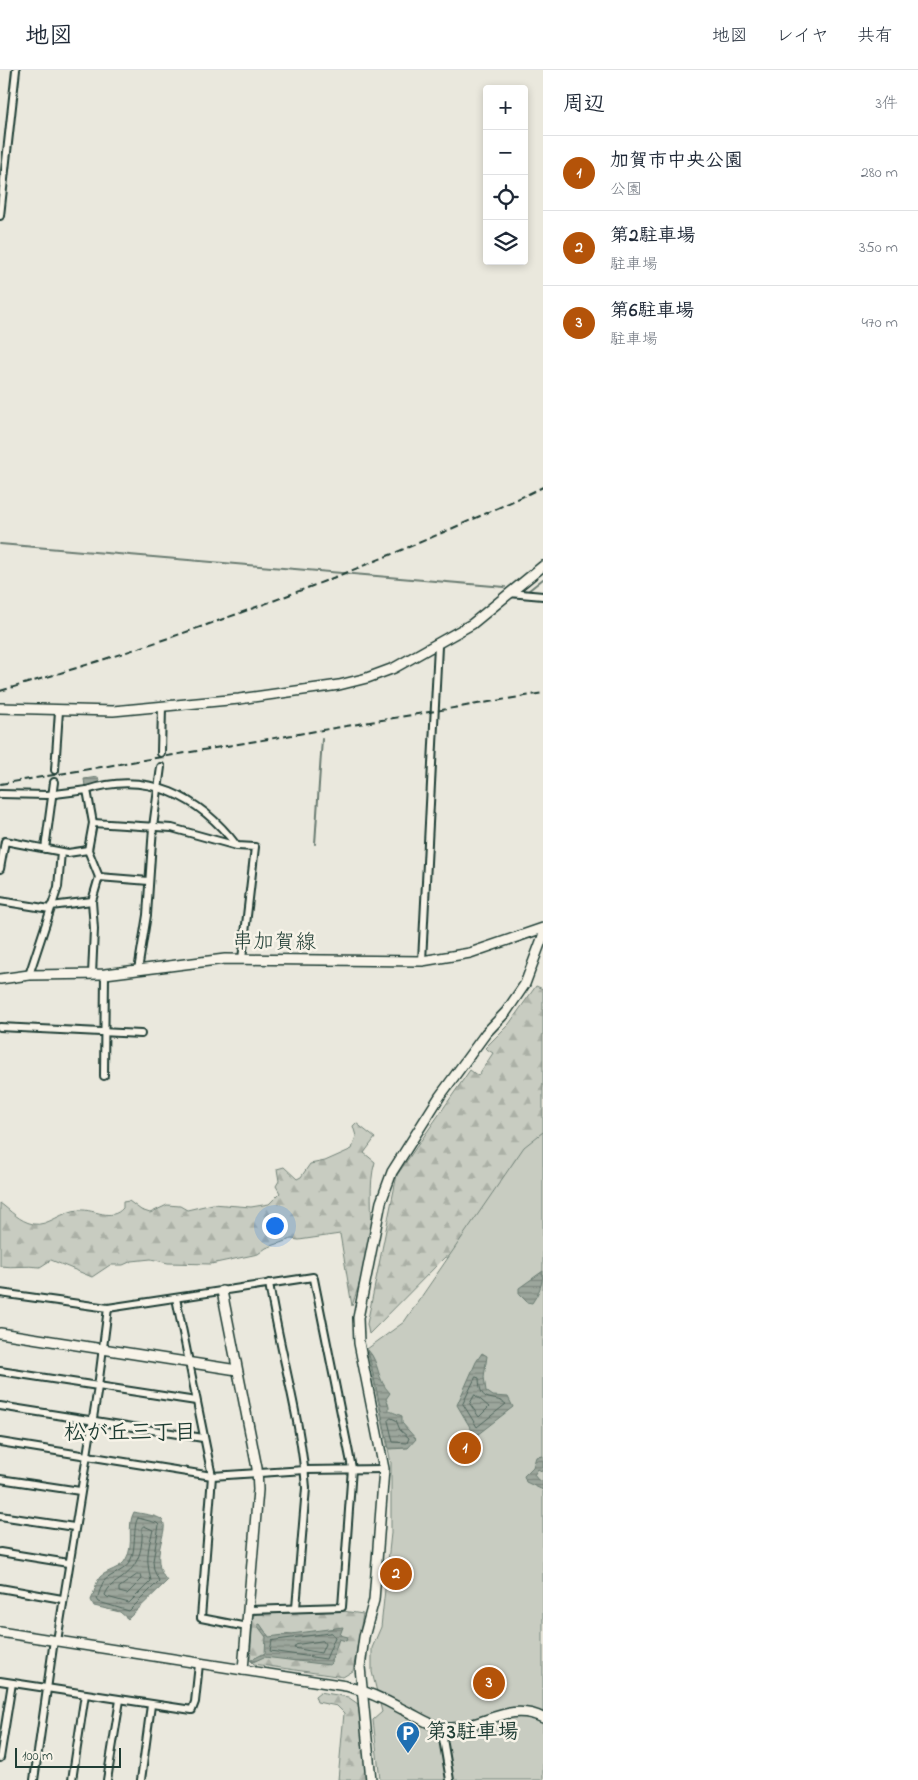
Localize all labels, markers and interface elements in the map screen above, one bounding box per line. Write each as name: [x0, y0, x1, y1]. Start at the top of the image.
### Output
text: 地図: [25, 20, 73, 55]
text: 地図: [712, 24, 748, 50]
text: レイヤ: [776, 24, 829, 50]
text: 共有: [857, 24, 893, 50]
map controls: [483, 85, 528, 265]
button: +: [483, 85, 528, 130]
text: 周辺: [563, 90, 605, 120]
text: 3件: [875, 92, 898, 116]
button: −: [483, 130, 528, 175]
text: 加賀市中央公園: [610, 148, 743, 175]
text: 1: [576, 161, 582, 185]
text: 280 m: [861, 161, 898, 185]
button: locate: [483, 175, 528, 220]
text: 公園: [610, 178, 642, 202]
button: layers: [483, 220, 528, 265]
text: 第2駐車場: [610, 223, 695, 250]
text: 2: [575, 236, 583, 260]
text: 350 m: [859, 236, 898, 260]
text: 駐車場: [610, 253, 658, 277]
text: 第6駐車場: [610, 298, 694, 325]
text: 3: [576, 311, 582, 335]
text: 470 m: [861, 311, 898, 335]
text: 駐車場: [610, 328, 658, 352]
street label: 串加賀線: [232, 927, 316, 959]
your location: [262, 1213, 288, 1239]
district label: 松が丘三丁目: [64, 1418, 196, 1450]
pin: 1: [449, 1429, 481, 1467]
pin: 2: [380, 1555, 412, 1593]
pin: 3: [473, 1664, 505, 1702]
place label: 第3駐車場: [426, 1718, 519, 1748]
parking icon: 第3駐車場: [395, 1720, 421, 1754]
scale bar: [15, 1745, 121, 1768]
text: 100 m: [22, 1746, 53, 1767]

